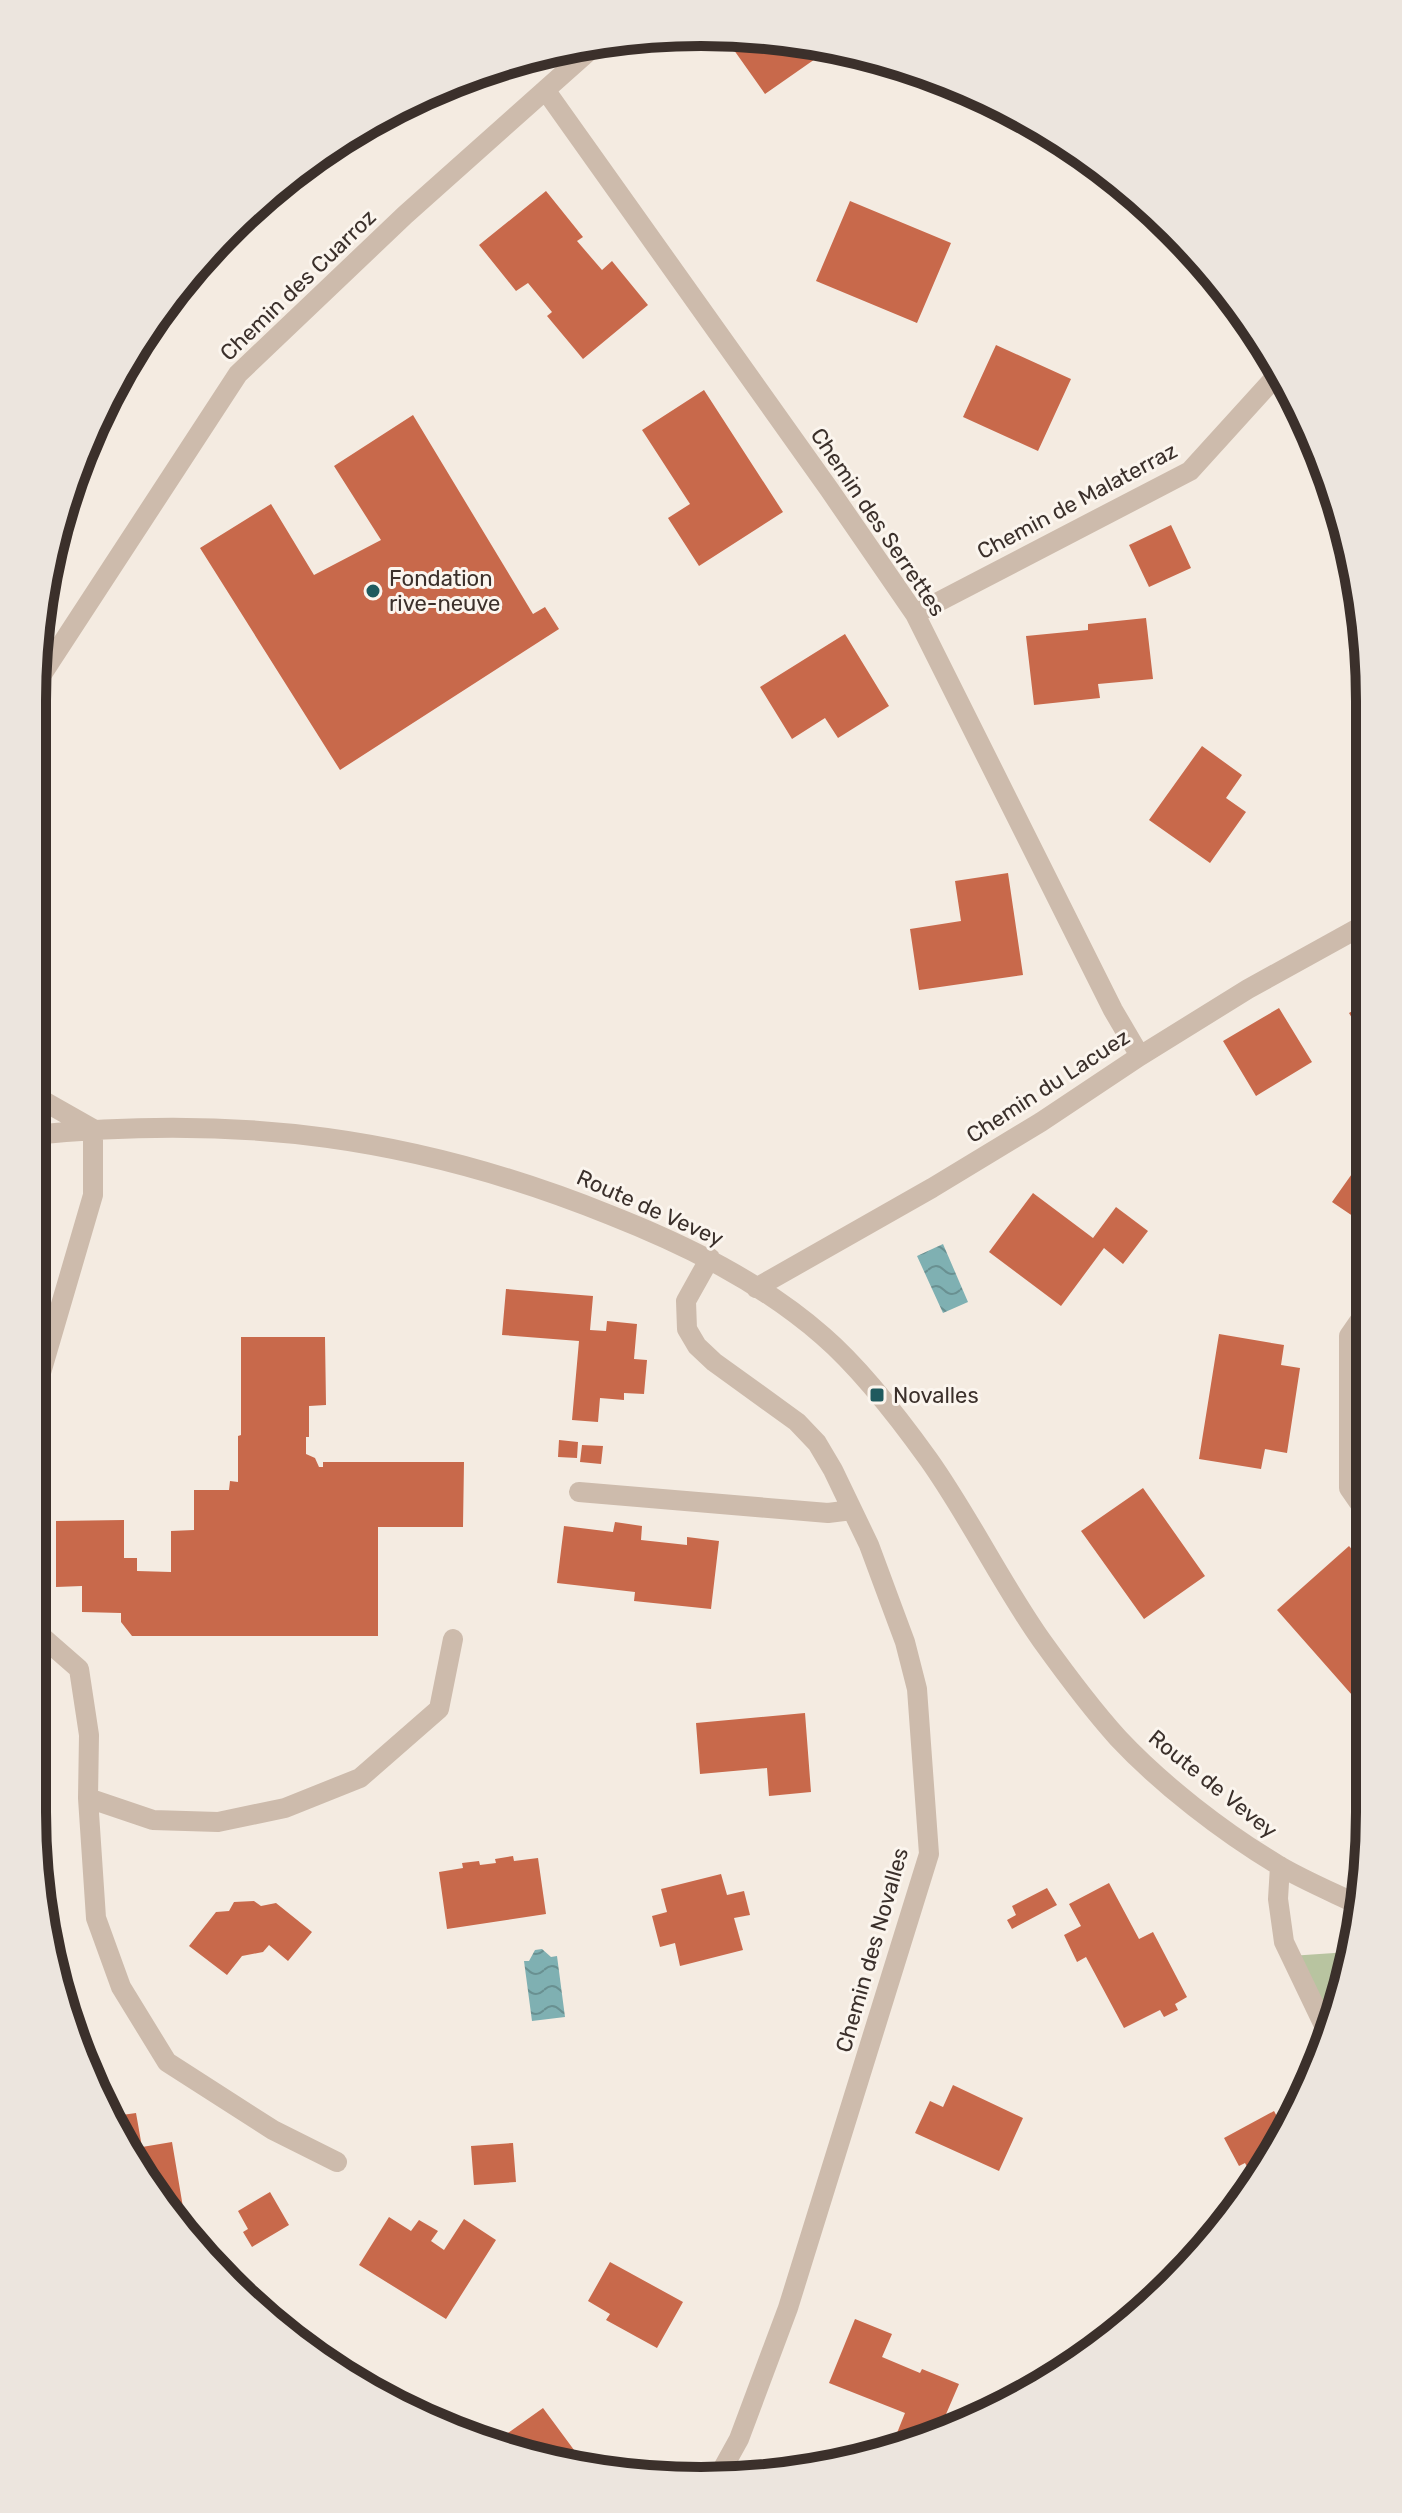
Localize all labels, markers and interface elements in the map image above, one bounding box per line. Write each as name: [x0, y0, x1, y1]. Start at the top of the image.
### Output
street label: Chemin des Cuarroz: [214, 204, 382, 366]
street label: Chemin des Serrettes: [805, 423, 951, 621]
street label: Chemin de Malaterraz: [972, 437, 1182, 565]
place label: Fondation rive-neuve: [389, 565, 500, 617]
marker: Fondation rive-neuve: [364, 582, 382, 600]
street label: Chemin du Lacuez: [961, 1023, 1135, 1149]
street label: Route de Vevey: [572, 1164, 728, 1252]
place label: Novalles: [893, 1382, 979, 1409]
marker: Novalles: [868, 1386, 886, 1404]
street label: Route de Vevey: [1143, 1724, 1283, 1844]
street label: Chemin des Novalles: [830, 1845, 914, 2055]

